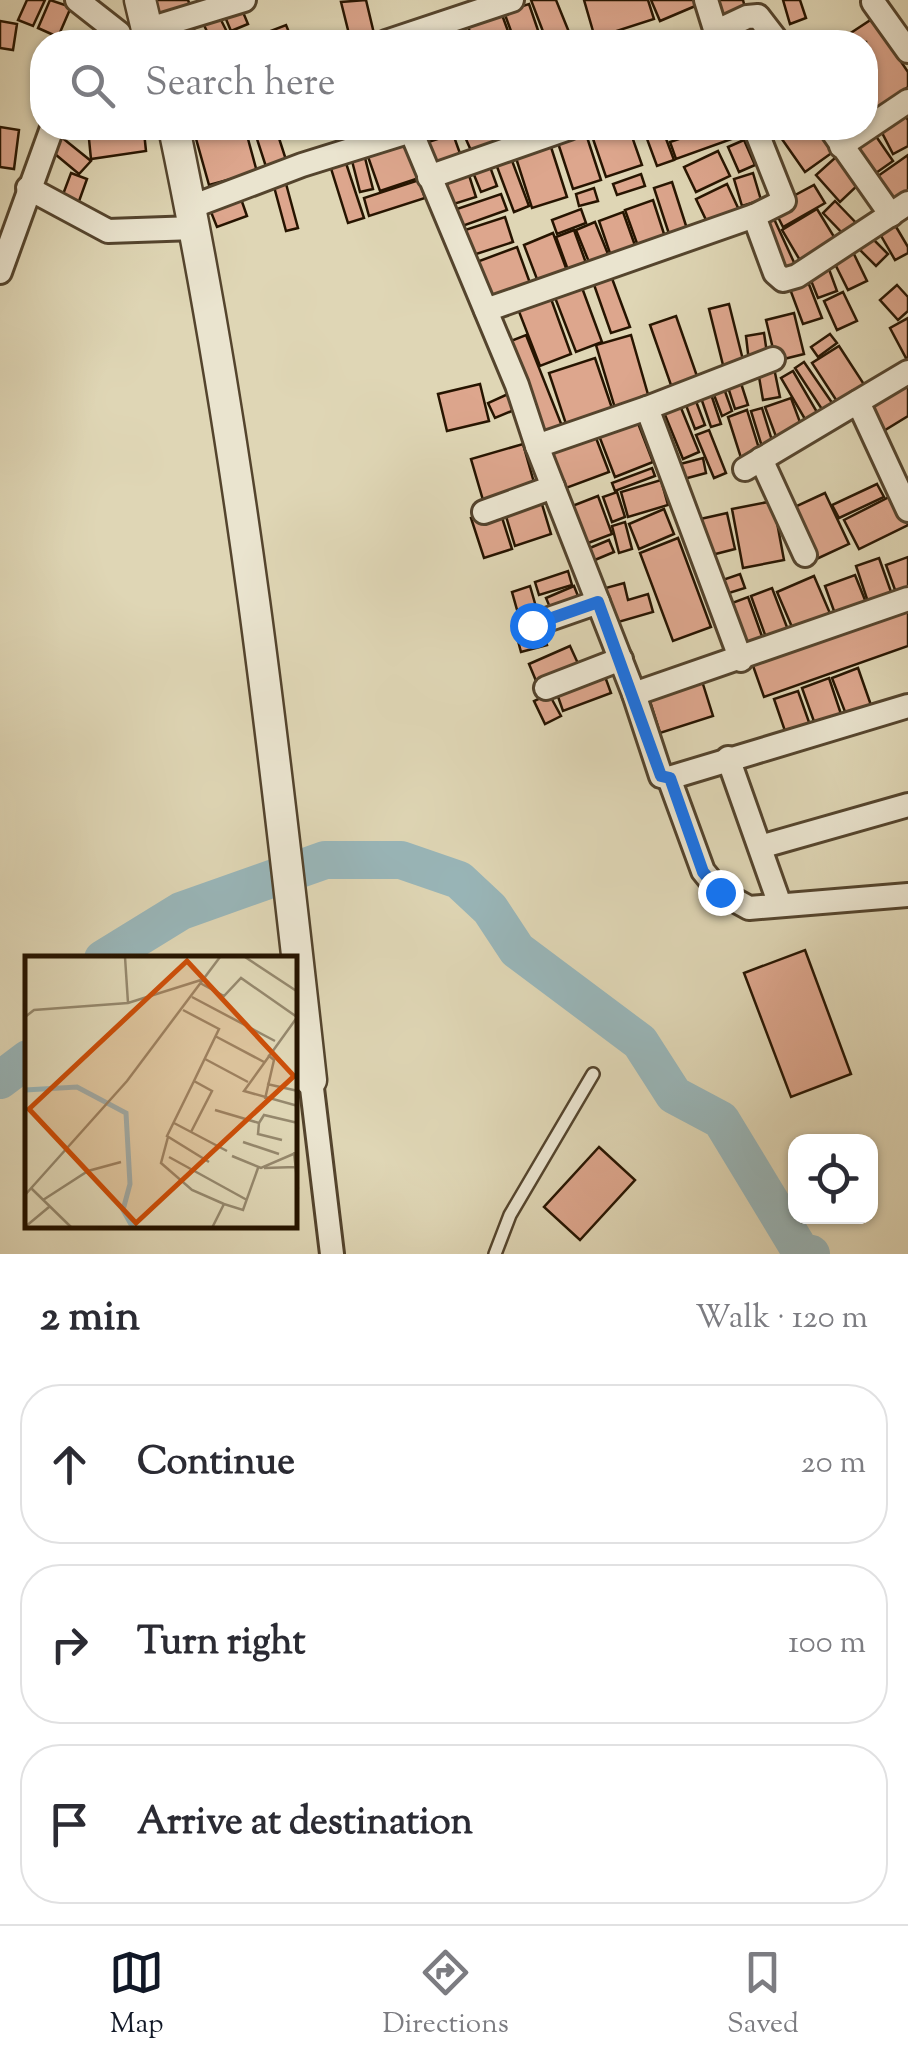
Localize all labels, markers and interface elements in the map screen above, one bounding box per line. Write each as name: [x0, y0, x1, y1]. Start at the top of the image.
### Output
search box: [30, 30, 878, 140]
icon: search: [65, 58, 120, 113]
text: Search here: [145, 58, 336, 112]
route start: [510, 603, 556, 649]
route end: [698, 870, 744, 916]
inset map: [25, 956, 298, 1229]
map controls: [788, 1134, 878, 1224]
button: locate: [788, 1134, 878, 1224]
text: 2 min: [40, 1289, 140, 1349]
text: Walk · 120 m: [695, 1296, 868, 1342]
icon: ahead: [42, 1437, 97, 1492]
text: Continue: [137, 1437, 295, 1491]
text: 20 m: [801, 1441, 866, 1487]
icon: right: [42, 1617, 97, 1672]
text: Turn right: [137, 1617, 305, 1671]
text: 100 m: [788, 1621, 866, 1667]
icon: arrive: [42, 1797, 97, 1852]
text: Arrive at destination: [137, 1797, 473, 1851]
tab: Map: [109, 1945, 164, 2045]
tab: Directions: [382, 1945, 509, 2045]
tab: Saved: [727, 1945, 799, 2045]

